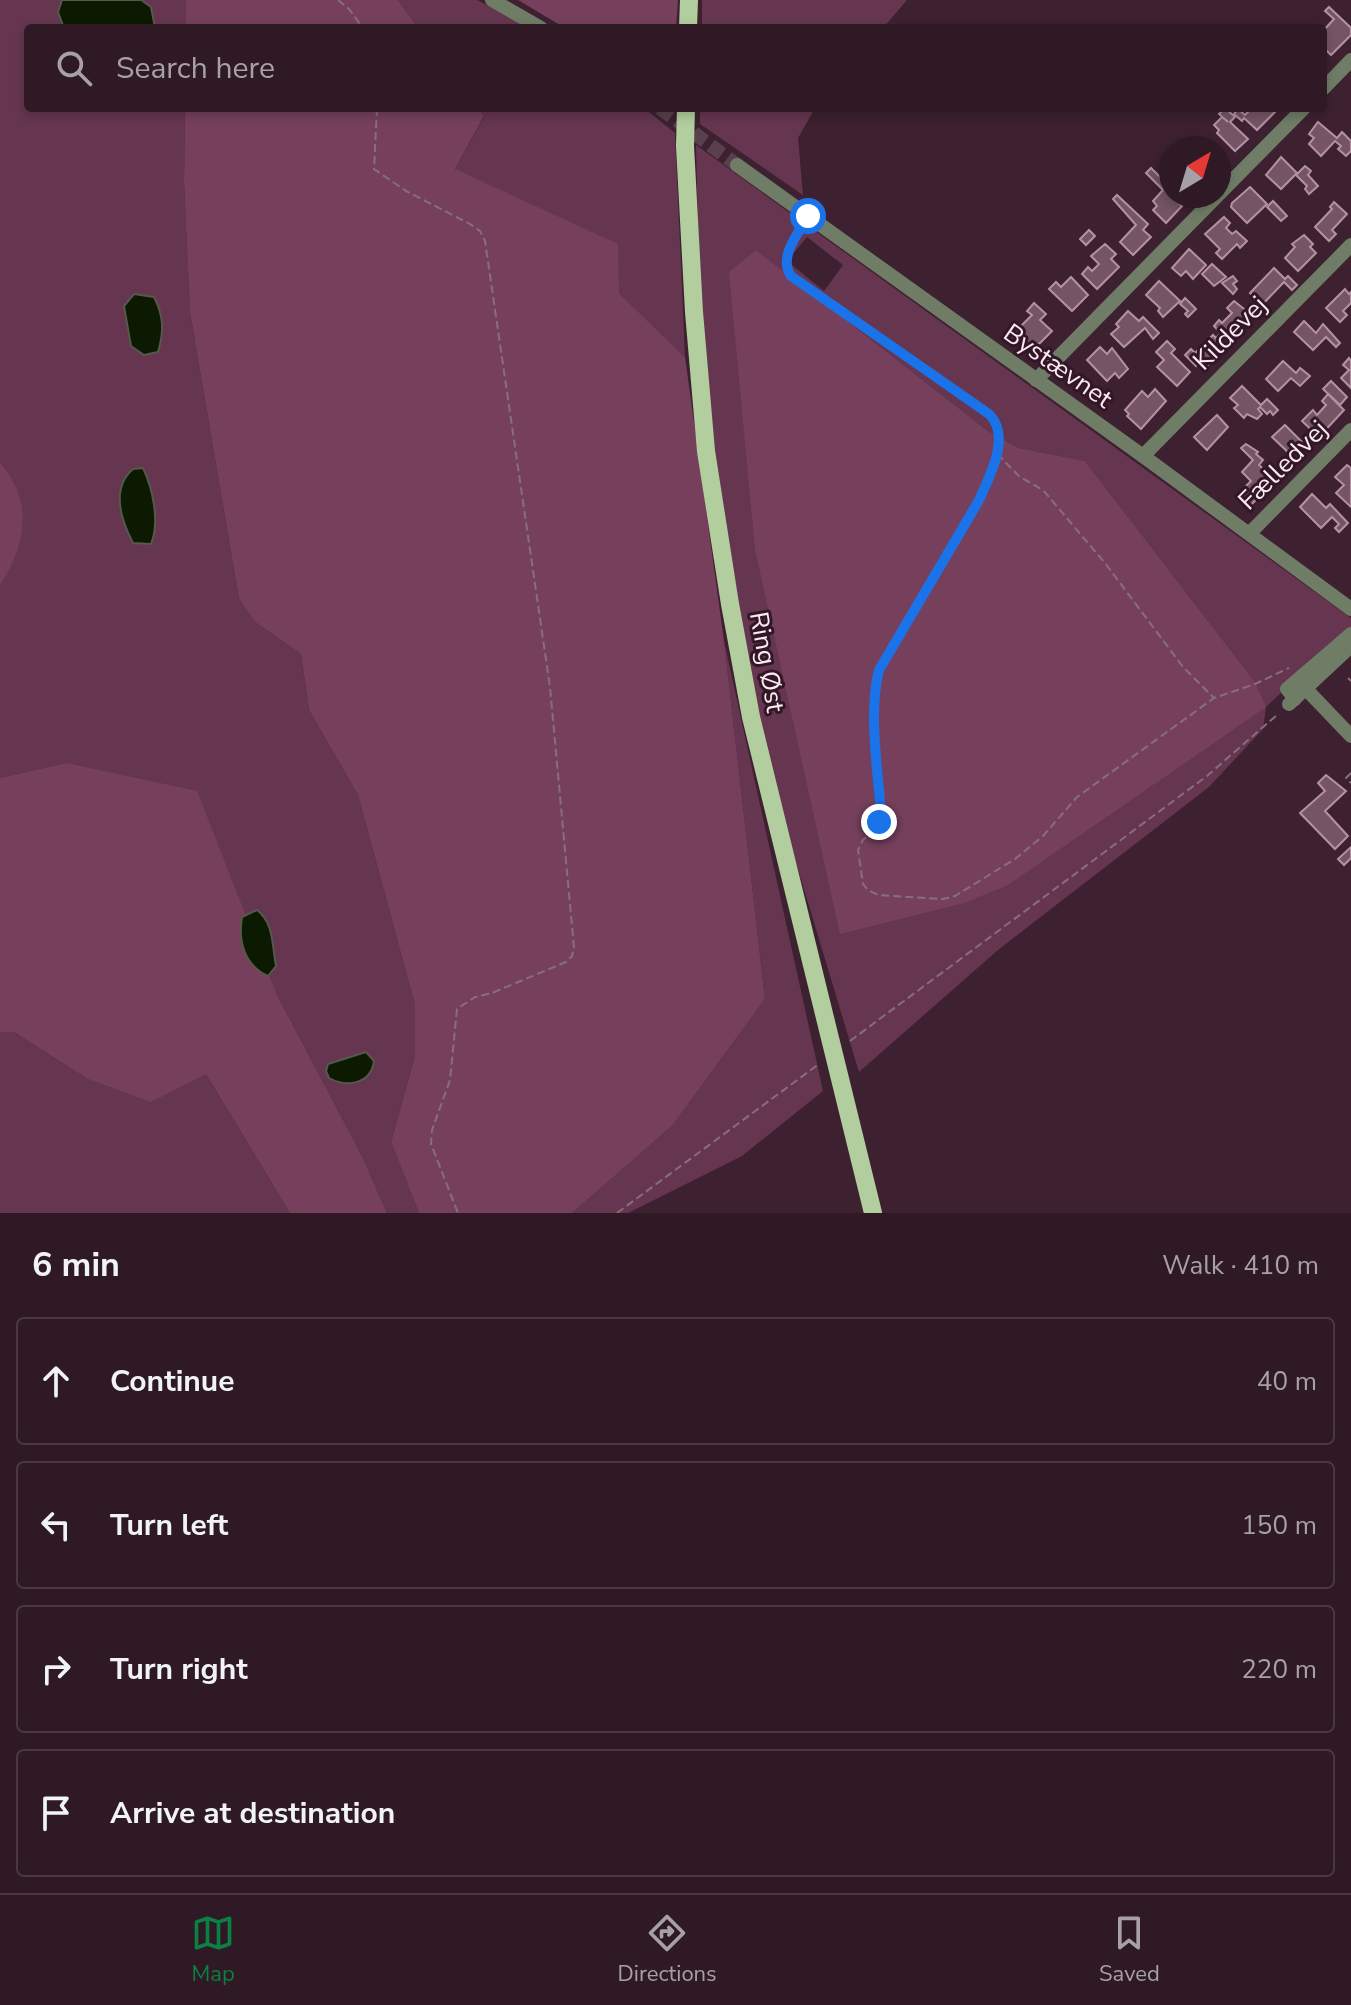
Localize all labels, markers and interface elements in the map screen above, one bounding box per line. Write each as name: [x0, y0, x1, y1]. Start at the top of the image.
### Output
search box: [24, 24, 1327, 112]
icon: search: [52, 46, 96, 90]
text: Search here: [116, 48, 275, 89]
north arrow: [1159, 136, 1231, 208]
route start: [790, 198, 826, 234]
street label: Kildevej: [1185, 288, 1275, 378]
street label: Bystævnet: [997, 316, 1120, 417]
street label: Fælledvej: [1230, 412, 1336, 518]
street label: Ring Øst: [741, 609, 793, 716]
route end: [861, 804, 897, 840]
text: 6 min: [32, 1242, 120, 1288]
text: Walk · 410 m: [1162, 1248, 1319, 1283]
icon: ahead: [34, 1359, 78, 1403]
text: Continue: [110, 1361, 235, 1402]
text: 40 m: [1257, 1364, 1317, 1399]
icon: left: [34, 1503, 78, 1547]
text: Turn left: [110, 1505, 228, 1546]
text: 150 m: [1241, 1508, 1317, 1543]
icon: right: [34, 1647, 78, 1691]
text: Turn right: [110, 1649, 248, 1690]
text: 220 m: [1241, 1652, 1317, 1687]
icon: arrive: [34, 1791, 78, 1835]
text: Arrive at destination: [110, 1793, 395, 1834]
tab: Map: [191, 1911, 235, 1989]
tab: Directions: [618, 1911, 717, 1989]
tab: Saved: [1099, 1911, 1160, 1989]

